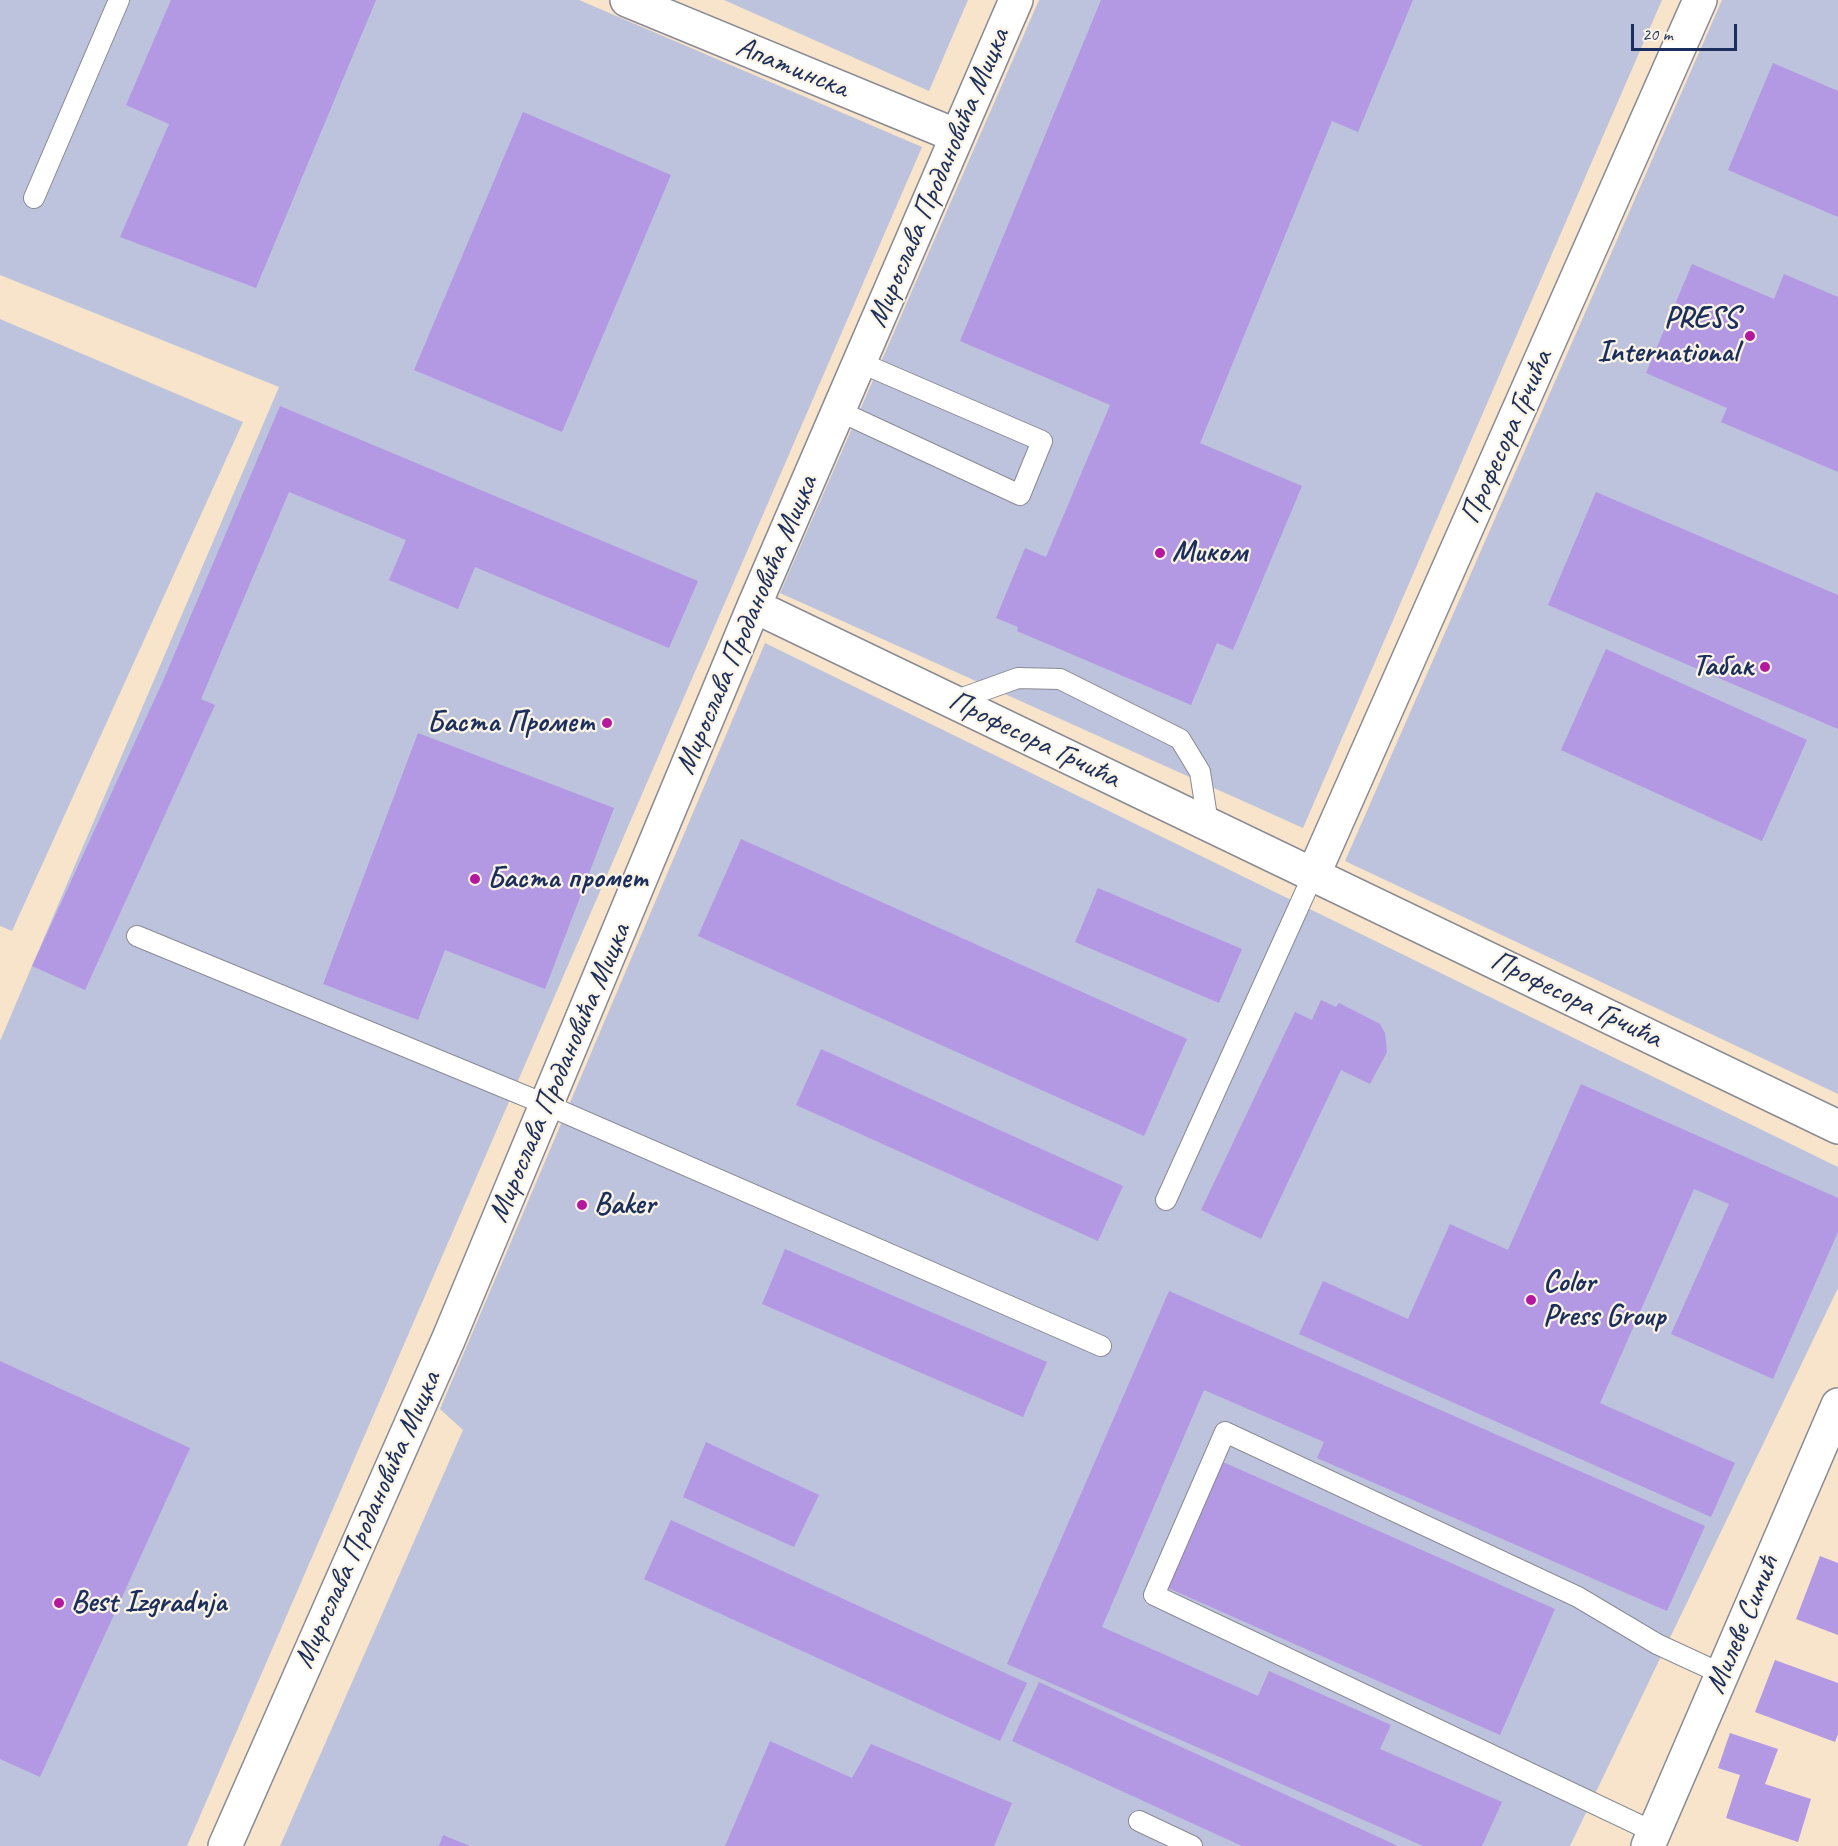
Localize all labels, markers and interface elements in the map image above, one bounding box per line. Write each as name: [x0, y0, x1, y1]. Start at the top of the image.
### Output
scale bar: [1634, 12, 1740, 50]
street label: Мирослава Продановића Мицка: [860, 23, 1018, 333]
text: 20 m: [1642, 23, 1673, 45]
street label: Апатинска: [731, 29, 853, 107]
place label: PRESS International: [1597, 301, 1738, 372]
marker: PRESS International: [1743, 329, 1757, 343]
street label: Професора Грчића: [1453, 345, 1561, 529]
street label: Мирослава Продановића Мицка: [668, 470, 826, 780]
place label: Миком: [1172, 535, 1247, 571]
marker: Миком: [1153, 546, 1167, 560]
place label: Табак: [1693, 649, 1753, 685]
marker: Табак: [1758, 660, 1772, 674]
street label: Професора Грчића: [943, 683, 1125, 797]
place label: Баста Промет: [427, 705, 595, 741]
marker: Баста Промет: [600, 716, 614, 730]
place label: Баста промет: [487, 861, 647, 897]
marker: Баста промет: [468, 872, 482, 886]
street label: Мирослава Продановића Мицка: [481, 918, 639, 1228]
street label: Професора Грчића: [1485, 943, 1667, 1057]
place label: Baker: [594, 1187, 655, 1223]
marker: Baker: [575, 1198, 589, 1212]
place label: Color Press Group: [1543, 1265, 1665, 1336]
marker: Color Press Group: [1524, 1293, 1538, 1307]
street label: Мирослава Продановића Мицка: [286, 1366, 450, 1674]
street label: Милеве Симић: [1698, 1551, 1788, 1699]
place label: Best Izgradnja: [71, 1585, 226, 1621]
marker: Best Izgradnja: [52, 1596, 66, 1610]

